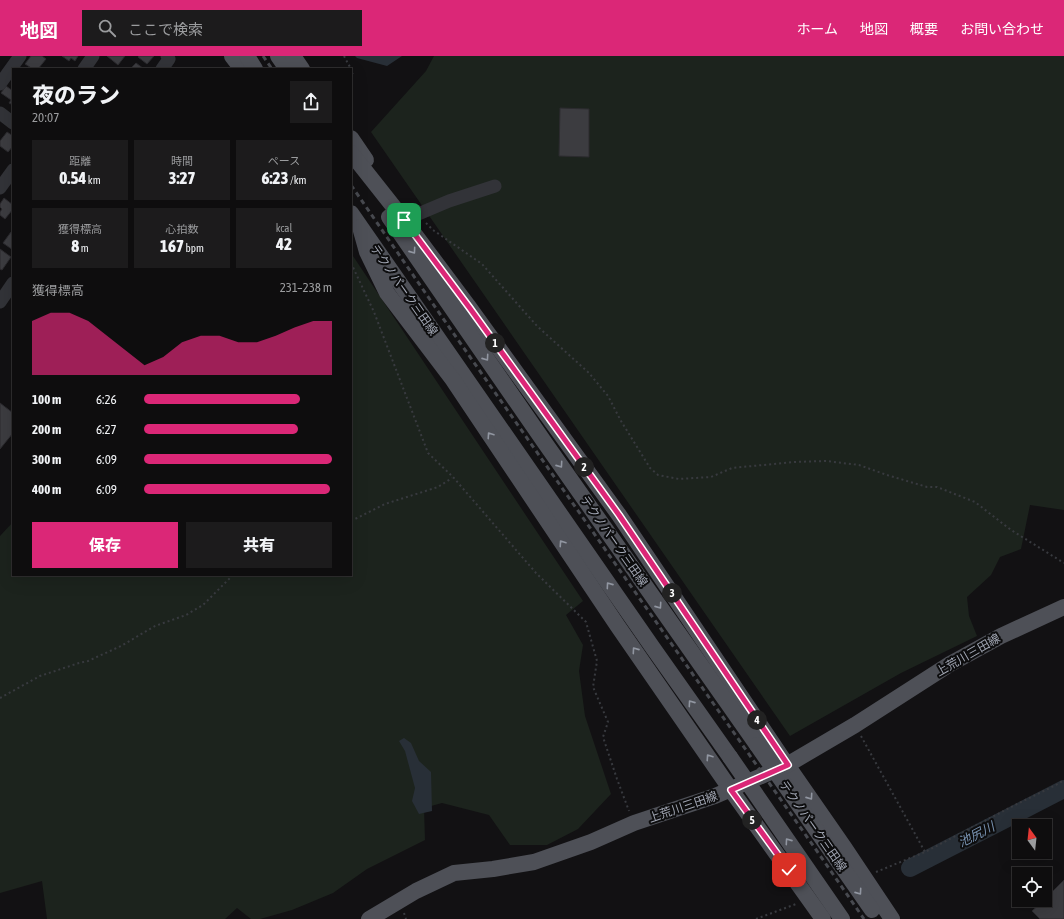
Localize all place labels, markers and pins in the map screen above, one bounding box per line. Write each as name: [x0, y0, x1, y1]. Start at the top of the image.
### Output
pin: [387, 203, 421, 237]
pin: 1: [485, 333, 505, 353]
pin: 2: [574, 457, 594, 477]
pin: 3: [662, 583, 682, 603]
pin: 4: [747, 710, 767, 730]
pin: 5: [742, 810, 762, 830]
pin: [772, 853, 806, 887]

